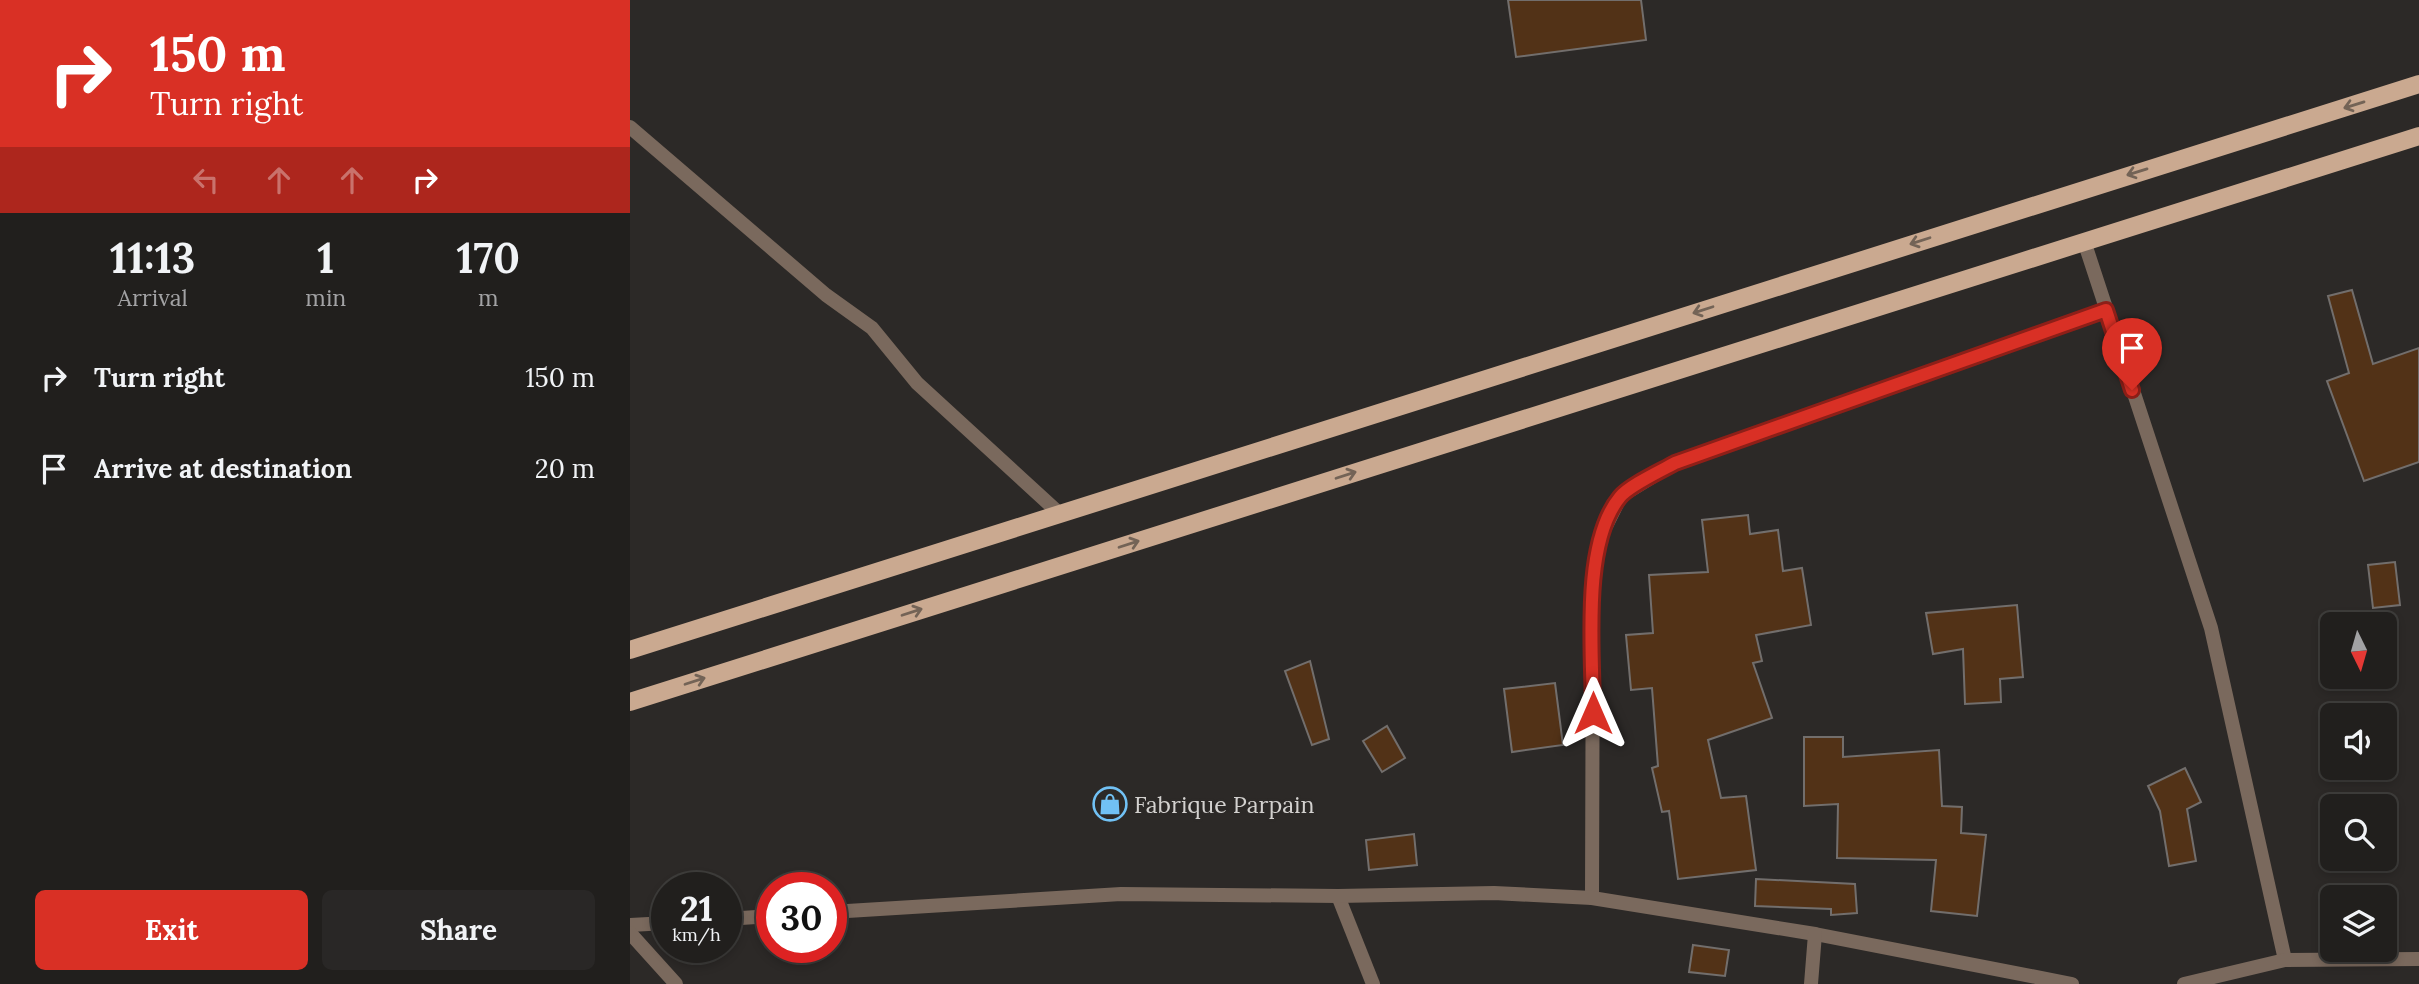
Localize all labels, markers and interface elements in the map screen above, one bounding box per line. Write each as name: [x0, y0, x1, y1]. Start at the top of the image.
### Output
text: 150 m: [150, 22, 286, 84]
icon: right: [35, 28, 126, 119]
text: Turn right: [150, 83, 303, 124]
one-way arrow: [2343, 99, 2365, 112]
icon: left: [187, 161, 225, 199]
icon: ahead: [260, 161, 298, 199]
icon: ahead: [333, 161, 371, 199]
icon: right: [406, 161, 444, 199]
one-way arrow: [2126, 167, 2148, 180]
text: 11:13: [110, 231, 195, 285]
text: 1: [317, 231, 334, 285]
text: 170: [456, 231, 520, 285]
one-way arrow: [1909, 236, 1931, 249]
text: Arrival: [118, 283, 188, 312]
text: min: [305, 283, 346, 312]
text: m: [478, 283, 498, 312]
one-way arrow: [1692, 305, 1714, 318]
pin: [2102, 318, 2162, 390]
icon: arrive: [2113, 329, 2151, 367]
icon: right: [35, 359, 73, 397]
text: Turn right: [94, 361, 225, 394]
text: 150 m: [525, 361, 595, 394]
icon: arrive: [35, 450, 73, 488]
text: Arrive at destination: [94, 452, 352, 485]
text: 20 m: [535, 452, 595, 485]
one-way arrow: [1334, 468, 1356, 480]
one-way arrow: [1118, 536, 1140, 549]
one-way arrow: [901, 605, 923, 618]
north arrow: [2320, 612, 2398, 690]
map controls: [2320, 612, 2397, 962]
one-way arrow: [684, 674, 706, 687]
position arrow: [1556, 676, 1630, 750]
button: sound: [2320, 703, 2397, 780]
shop icon: Fabrique Parpain: [1091, 785, 1129, 823]
place label: Fabrique Parpain: [1134, 790, 1315, 819]
button: search: [2320, 794, 2397, 871]
speed limit sign: 30: [756, 872, 847, 963]
button: layers: [2320, 885, 2397, 962]
text: 21: [680, 886, 713, 931]
button: Exit: [35, 890, 308, 970]
button: Share: [322, 890, 595, 970]
text: km/h: [672, 923, 721, 946]

